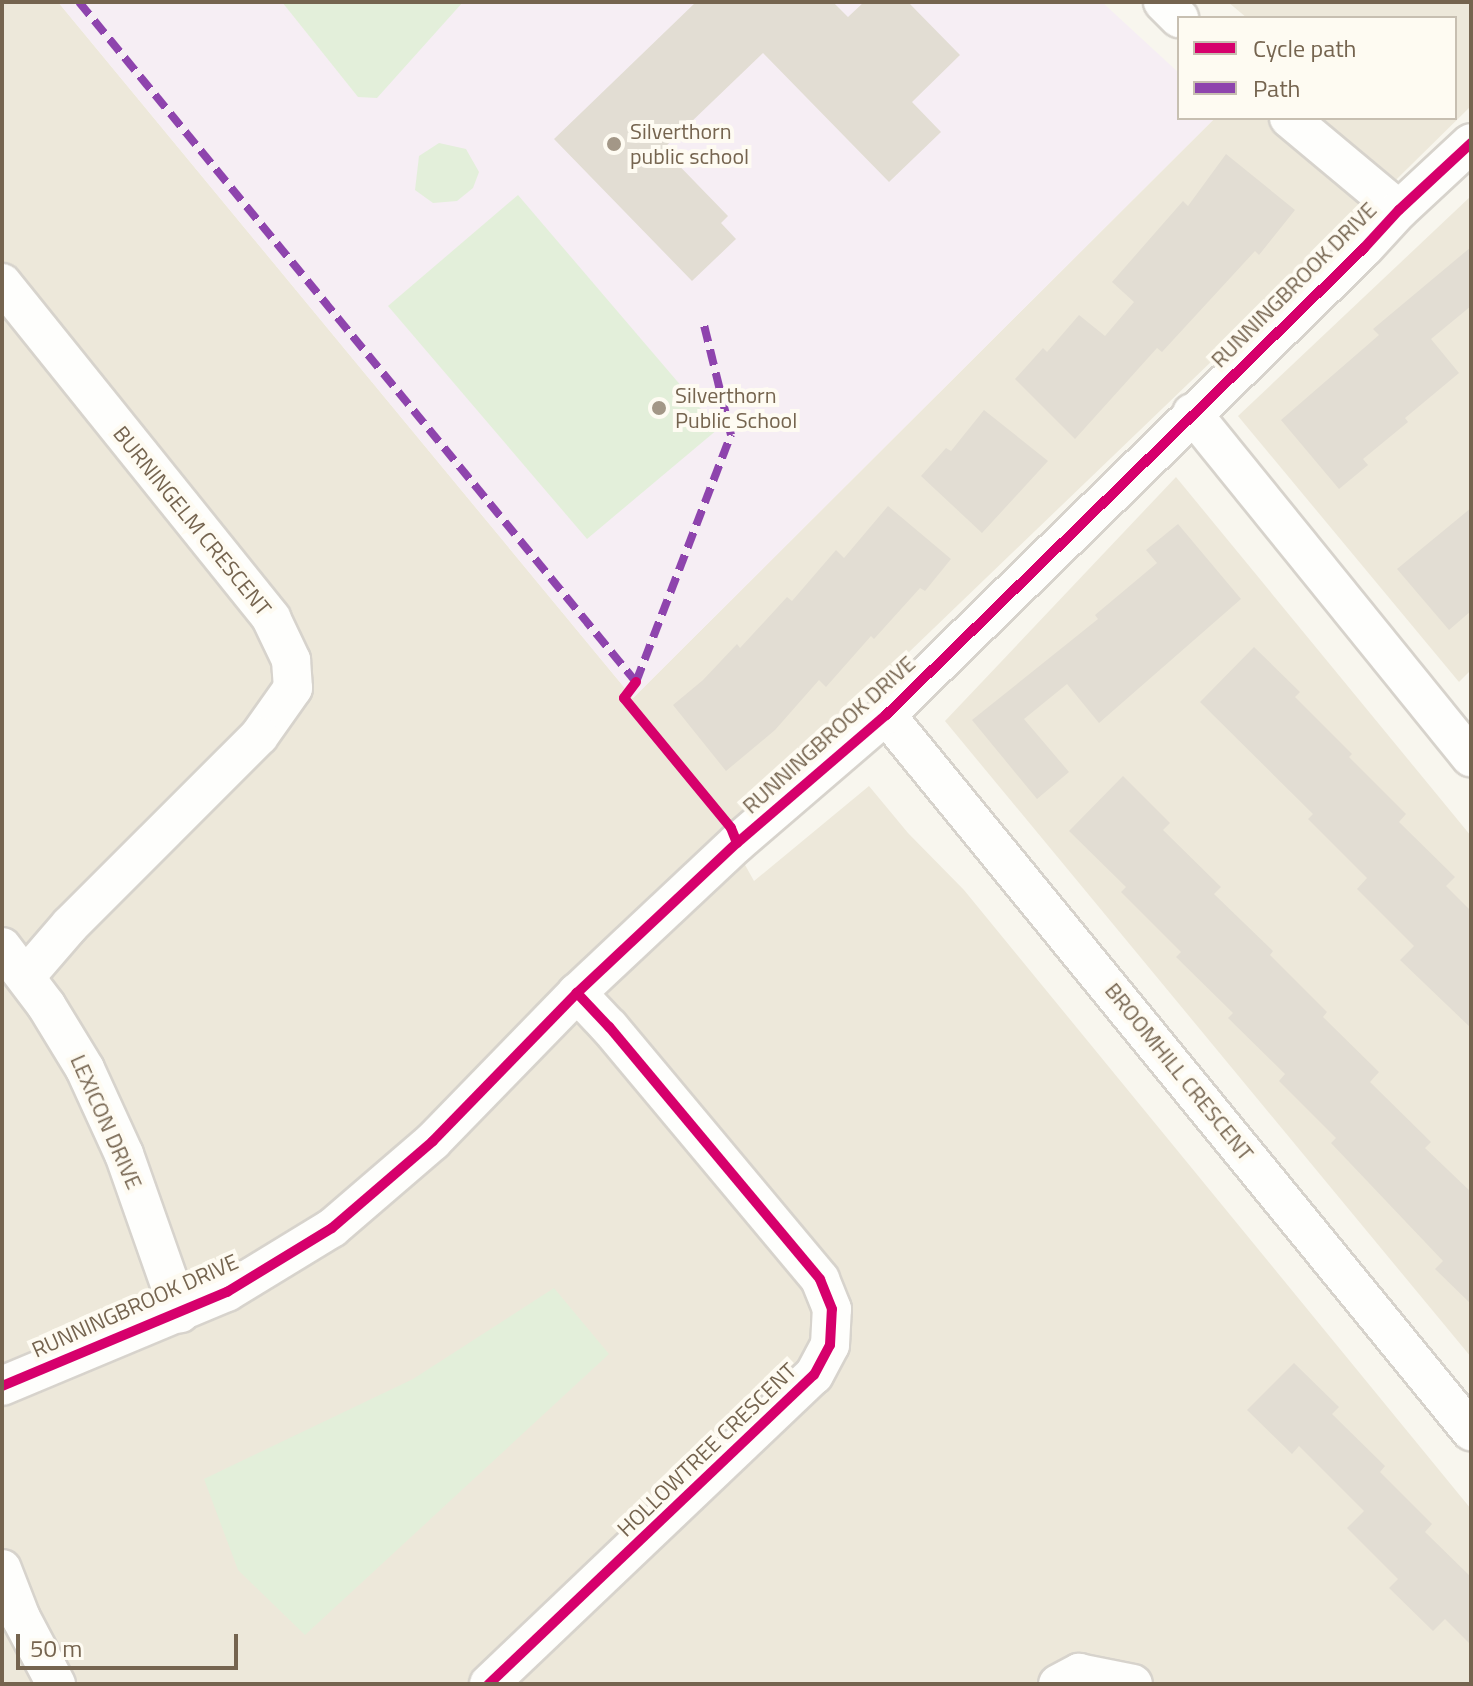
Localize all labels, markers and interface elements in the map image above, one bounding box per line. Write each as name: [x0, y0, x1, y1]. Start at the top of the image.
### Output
legend: [1177, 16, 1457, 120]
text: Cycle path: [1253, 30, 1356, 66]
text: Path: [1253, 70, 1300, 106]
place label: Silverthorn public school: [630, 118, 749, 170]
marker: Silverthorn public school: [605, 135, 623, 153]
street label: RUNNINGBROOK DRIVE: [1206, 197, 1382, 373]
place label: Silverthorn Public School: [675, 382, 797, 434]
marker: Silverthorn Public School: [650, 399, 668, 417]
street label: BURNINGELM CRESCENT: [107, 421, 277, 621]
street label: RUNNINGBROOK DRIVE: [737, 651, 921, 819]
street label: BROOMHILL CRESCENT: [1099, 978, 1259, 1166]
street label: LEXICON DRIVE: [65, 1051, 147, 1193]
street label: RUNNINGBROOK DRIVE: [28, 1249, 242, 1363]
street label: HOLLOWTREE CRESCENT: [612, 1358, 802, 1542]
scale bar: [20, 1618, 242, 1668]
text: 50 m: [30, 1630, 82, 1666]

